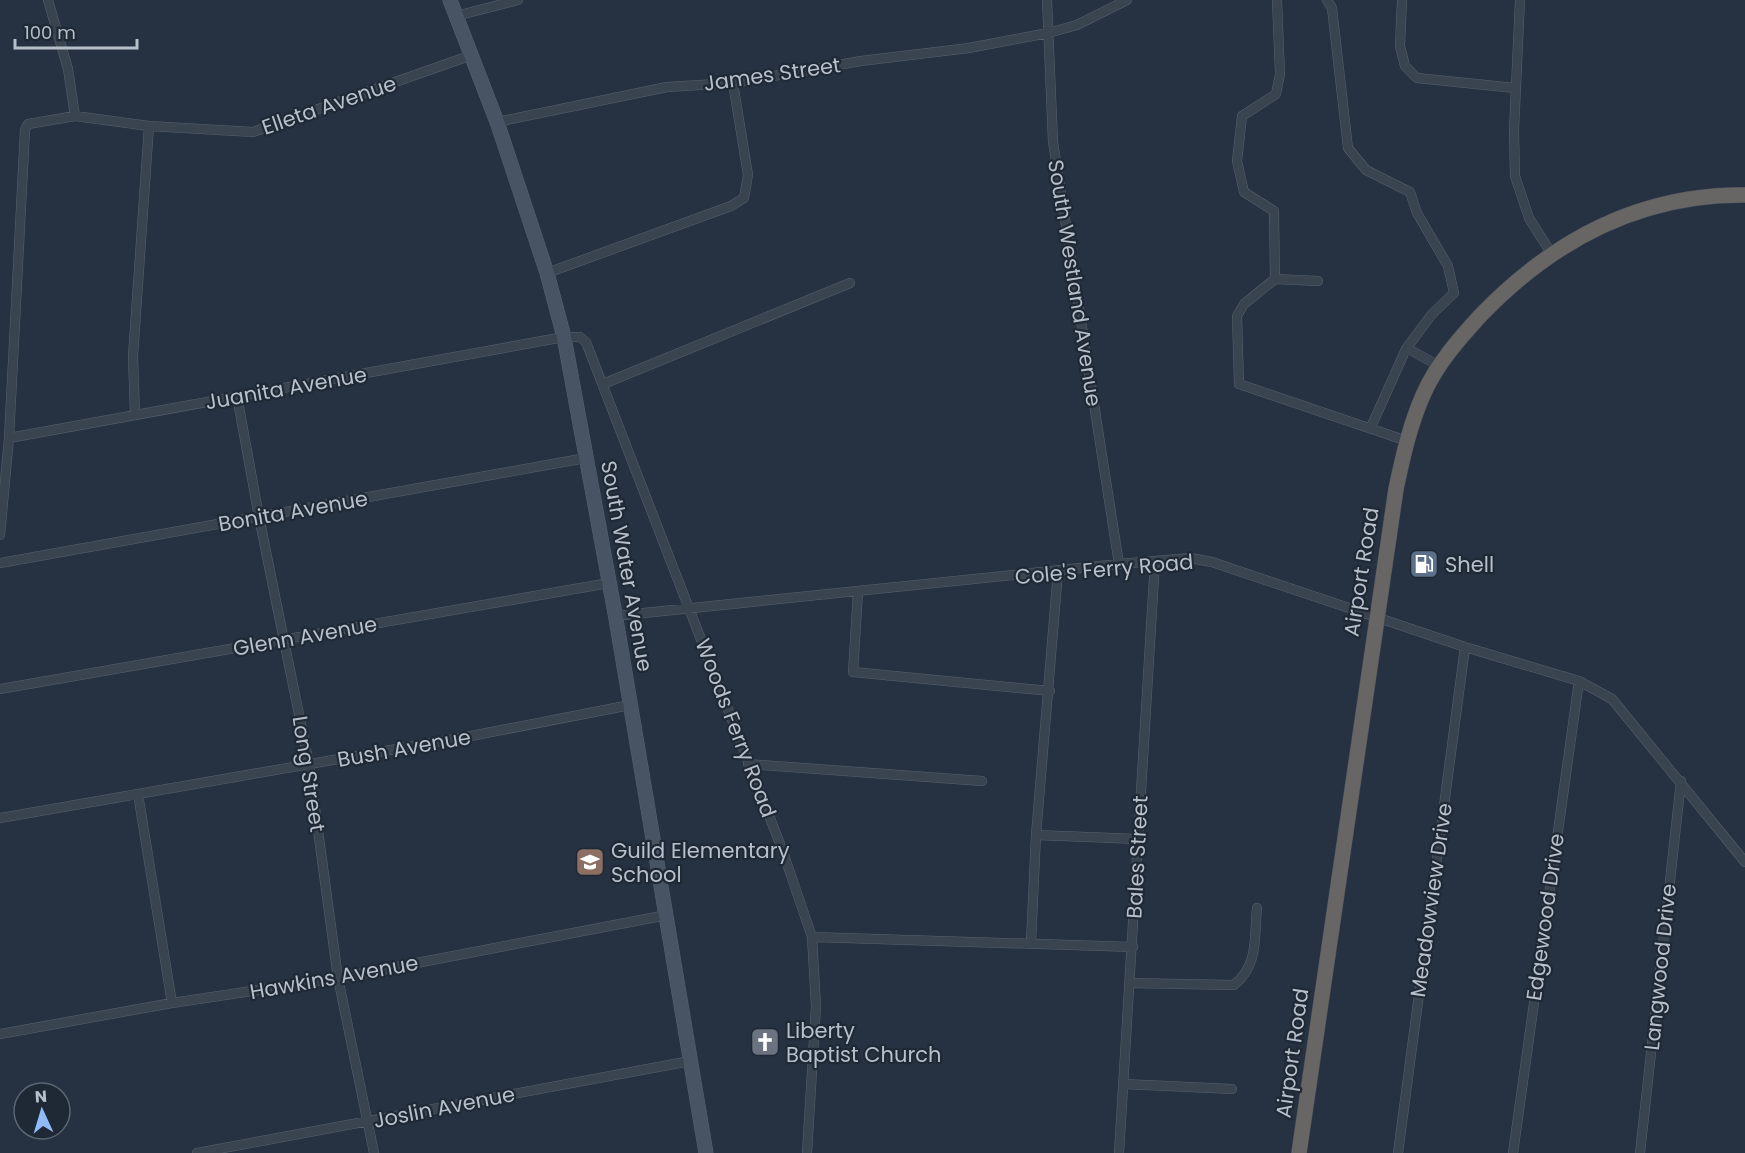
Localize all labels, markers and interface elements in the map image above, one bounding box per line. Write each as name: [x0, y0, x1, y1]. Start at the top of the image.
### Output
scale bar: [15, 12, 136, 50]
text: 100 m: [24, 20, 76, 45]
street label: James Street: [702, 50, 842, 98]
street label: Elleta Avenue: [258, 68, 400, 142]
street label: South Westland Avenue: [1041, 158, 1109, 408]
street label: Juanita Avenue: [203, 360, 369, 416]
street label: South Water Avenue: [594, 458, 660, 674]
street label: Bonita Avenue: [216, 484, 370, 538]
street label: Airport Road: [1336, 505, 1386, 639]
street label: Cole's Ferry Road: [1014, 547, 1194, 591]
fuel station icon: Shell: [1408, 548, 1440, 580]
place label: Shell: [1445, 550, 1494, 579]
street label: Glenn Avenue: [231, 609, 379, 663]
street label: Woods Ferry Road: [689, 634, 783, 822]
street label: Long Street: [286, 714, 332, 834]
street label: Bush Avenue: [335, 722, 473, 774]
street label: Bales Street: [1119, 795, 1155, 919]
street label: Meadowview Drive: [1403, 801, 1459, 999]
street label: Edgewood Drive: [1519, 831, 1571, 1003]
place label: Guild Elementary School: [611, 836, 790, 889]
school or university icon: Guild Elementary School: [574, 846, 606, 878]
street label: Langwood Drive: [1637, 882, 1683, 1052]
street label: Hawkins Avenue: [247, 948, 421, 1006]
street label: Airport Road: [1269, 986, 1315, 1120]
place label: Liberty Baptist Church: [786, 1016, 941, 1069]
church icon: Liberty Baptist Church: [749, 1026, 781, 1058]
street label: Joslin Avenue: [371, 1079, 517, 1135]
north arrow: [12, 1081, 72, 1141]
text: N: [34, 1085, 48, 1108]

